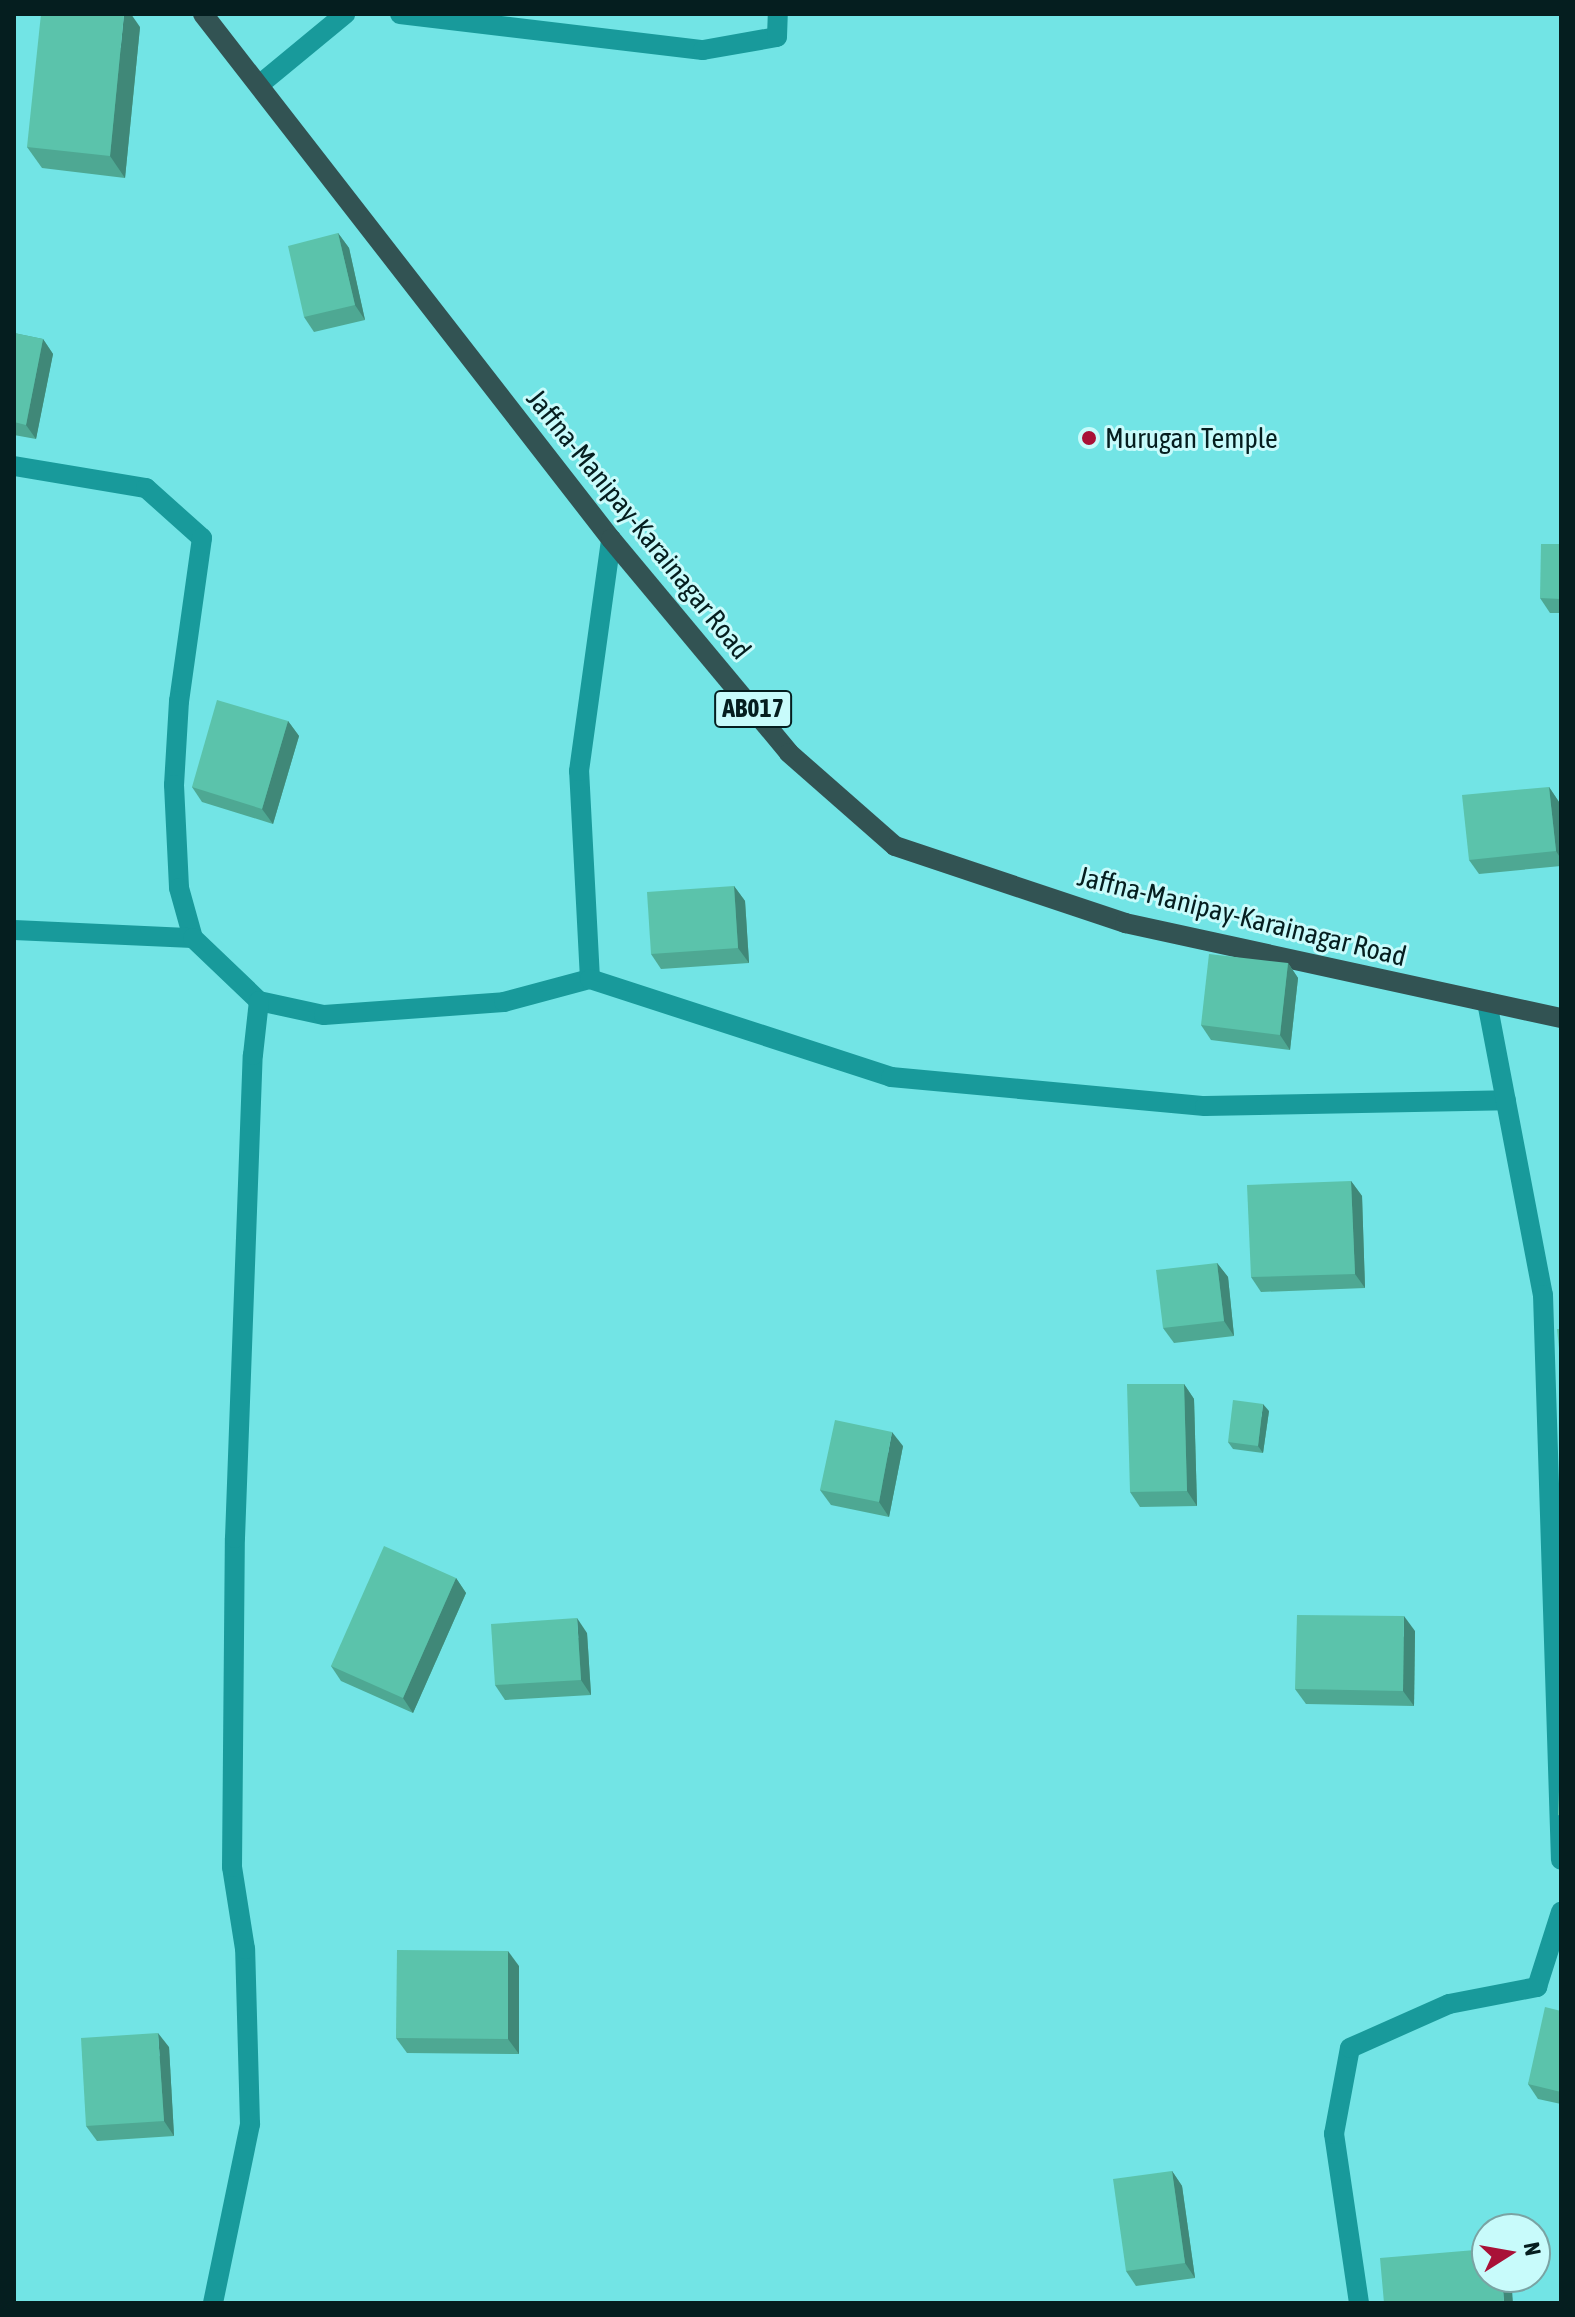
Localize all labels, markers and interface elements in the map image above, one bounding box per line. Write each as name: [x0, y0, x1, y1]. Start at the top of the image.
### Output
street label: Jaffna-Manipay-Karainagar Road: [520, 382, 758, 666]
place label: Murugan Temple: [1105, 421, 1278, 455]
marker: Murugan Temple: [1080, 429, 1098, 447]
road number: AB017: [713, 687, 793, 731]
street label: Jaffna-Manipay-Karainagar Road: [1074, 859, 1410, 973]
north arrow: [1471, 2213, 1551, 2293]
text: N: [1519, 2240, 1547, 2258]

